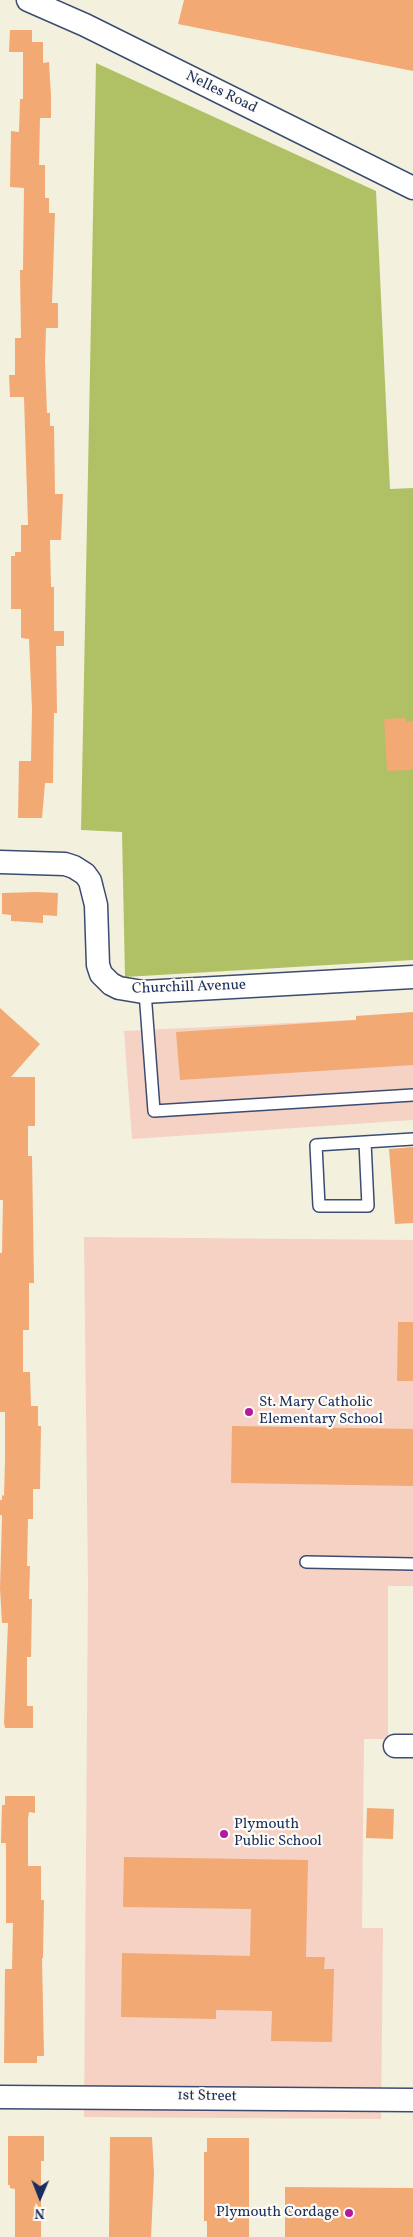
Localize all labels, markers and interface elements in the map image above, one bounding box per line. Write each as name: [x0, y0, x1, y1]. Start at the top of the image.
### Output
street label: Nelles Road: [182, 68, 260, 118]
street label: Churchill Avenue: [132, 977, 246, 999]
place label: St. Mary Catholic Elementary School: [259, 1394, 383, 1429]
marker: St. Mary Catholic Elementary School: [243, 1406, 255, 1418]
place label: Plymouth Public School: [234, 1816, 322, 1851]
marker: Plymouth Public School: [218, 1828, 230, 1840]
street label: 1st Street: [177, 2087, 237, 2107]
north arrow: [15, 2172, 65, 2222]
text: N: [34, 2203, 45, 2222]
place label: Plymouth Cordage: [216, 2204, 339, 2222]
marker: Plymouth Cordage: [343, 2207, 355, 2219]

